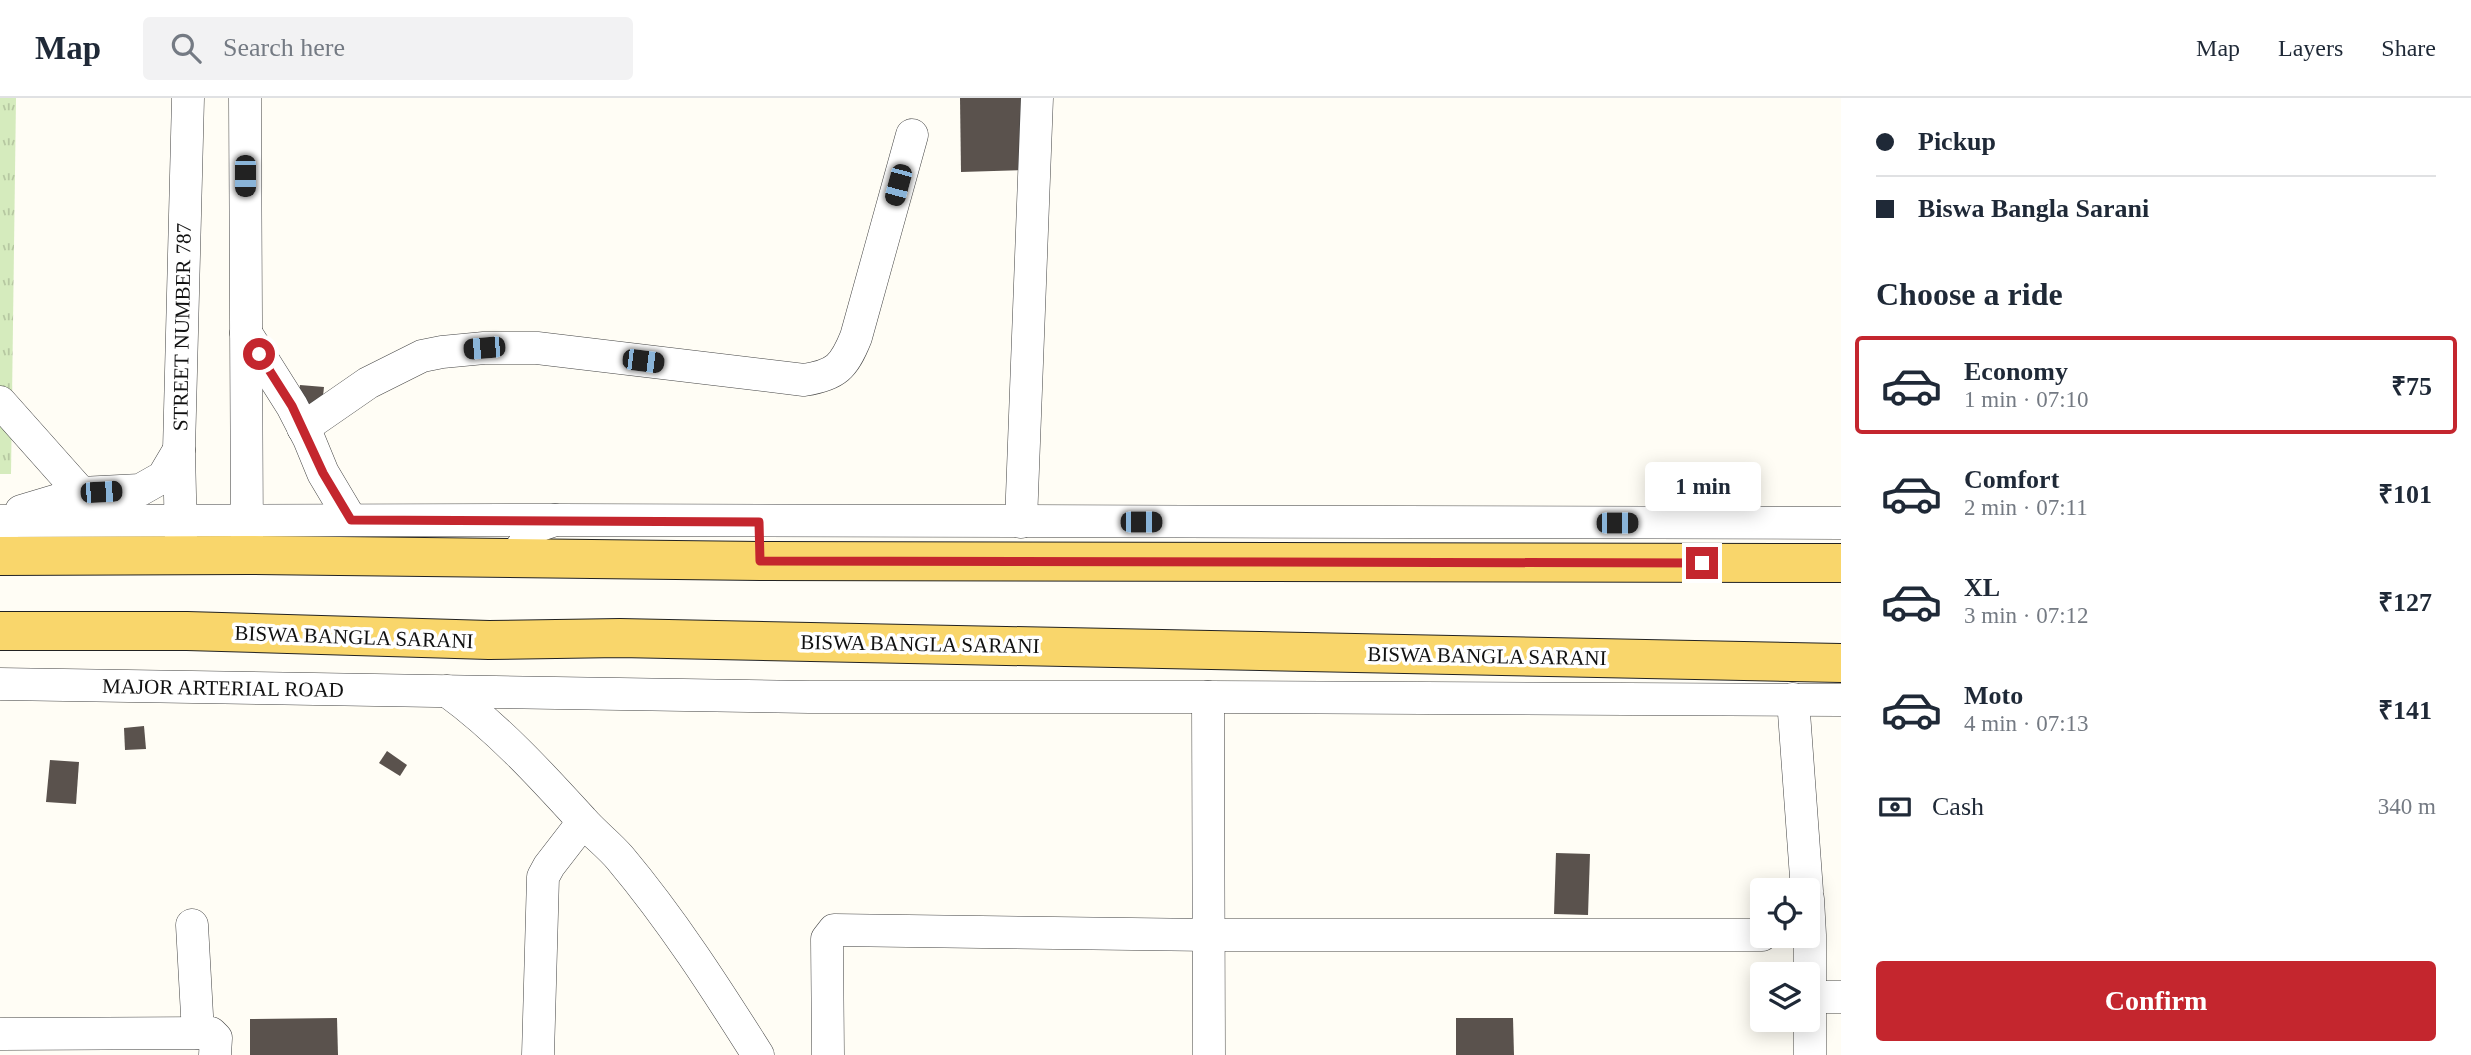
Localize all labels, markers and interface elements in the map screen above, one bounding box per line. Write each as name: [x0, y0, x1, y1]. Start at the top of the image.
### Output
search box: [143, 17, 633, 80]
icon: search: [167, 29, 205, 67]
text: Map: [35, 30, 101, 66]
text: Search here: [223, 33, 345, 62]
text: Map: [2196, 35, 2240, 61]
text: Layers: [2278, 35, 2343, 61]
text: Share: [2381, 35, 2436, 61]
text: Pickup: [1918, 127, 1996, 156]
car: [235, 155, 256, 197]
car: [883, 162, 914, 208]
text: Biswa Bangla Sarani: [1918, 194, 2149, 223]
street label: STREET NUMBER 787: [168, 223, 196, 431]
text: Choose a ride: [1876, 276, 2063, 312]
car: [463, 336, 506, 360]
route start: [243, 338, 275, 370]
car: [621, 348, 666, 374]
icon: car: [1880, 354, 1943, 417]
text: Economy: [1964, 357, 2068, 386]
text: ₹75: [2391, 372, 2432, 401]
text: 1 min · 07:10: [1964, 387, 2089, 412]
callout: 1 min: [1644, 462, 1760, 510]
icon: car: [1880, 462, 1943, 525]
text: Comfort: [1964, 465, 2059, 494]
text: 1 min: [1675, 474, 1731, 499]
car: [80, 480, 123, 504]
text: ₹101: [2378, 480, 2432, 509]
text: 2 min · 07:11: [1964, 495, 2088, 520]
car: [1121, 512, 1163, 533]
car: [1597, 513, 1639, 534]
route end: [1686, 547, 1718, 579]
icon: car: [1880, 570, 1943, 633]
text: XL: [1964, 573, 2000, 602]
text: ₹127: [2378, 588, 2432, 617]
text: 3 min · 07:12: [1964, 603, 2089, 628]
street label: BISWA BANGLA SARANI: [234, 621, 474, 653]
street label: BISWA BANGLA SARANI: [800, 630, 1040, 658]
street label: BISWA BANGLA SARANI: [1367, 642, 1607, 670]
street label: MAJOR ARTERIAL ROAD: [102, 674, 344, 702]
icon: car: [1880, 678, 1943, 741]
text: Moto: [1964, 681, 2023, 710]
text: ₹141: [2378, 696, 2432, 725]
text: 4 min · 07:13: [1964, 711, 2089, 736]
icon: cash: [1876, 788, 1914, 826]
text: Cash: [1932, 792, 1984, 821]
text: 340 m: [2378, 794, 2436, 819]
map controls: [1750, 878, 1820, 1032]
button: locate: [1750, 878, 1820, 948]
button: Confirm: [1876, 961, 2436, 1041]
button: layers: [1750, 962, 1820, 1032]

